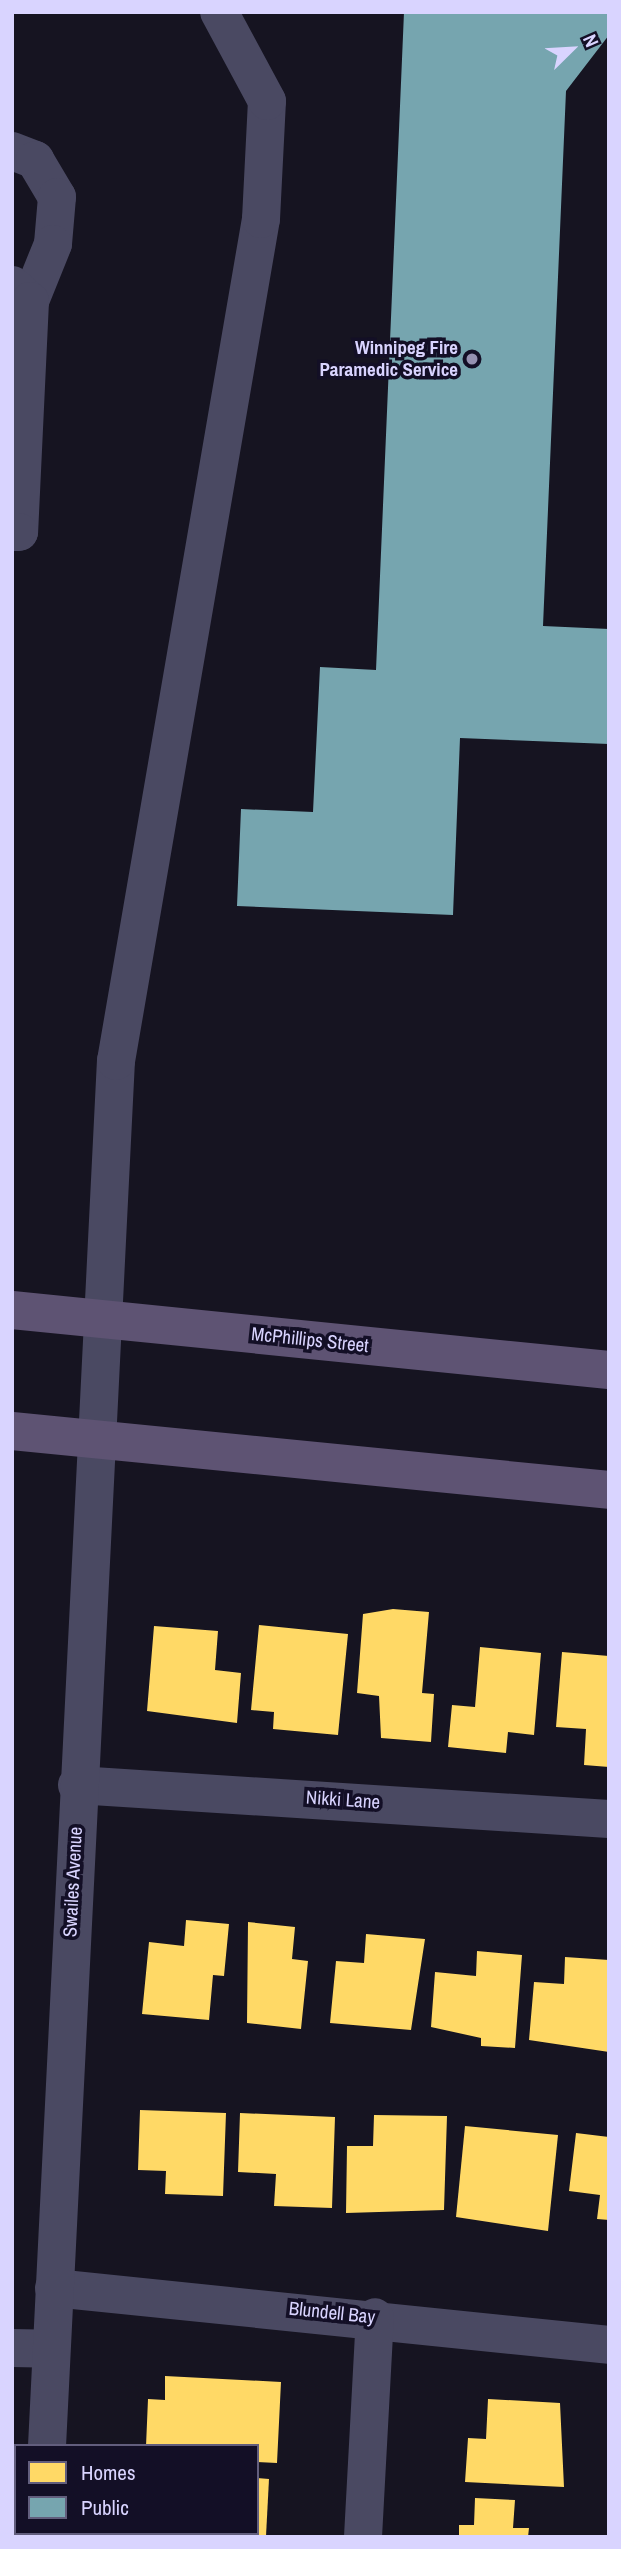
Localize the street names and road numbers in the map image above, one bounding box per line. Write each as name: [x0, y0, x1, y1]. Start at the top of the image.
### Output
street label: McPhillips Street: [250, 1323, 370, 1357]
street label: Nikki Lane: [305, 1786, 381, 1814]
street label: Swailes Avenue: [59, 1826, 87, 1938]
street label: Blundell Bay: [288, 2297, 376, 2329]

